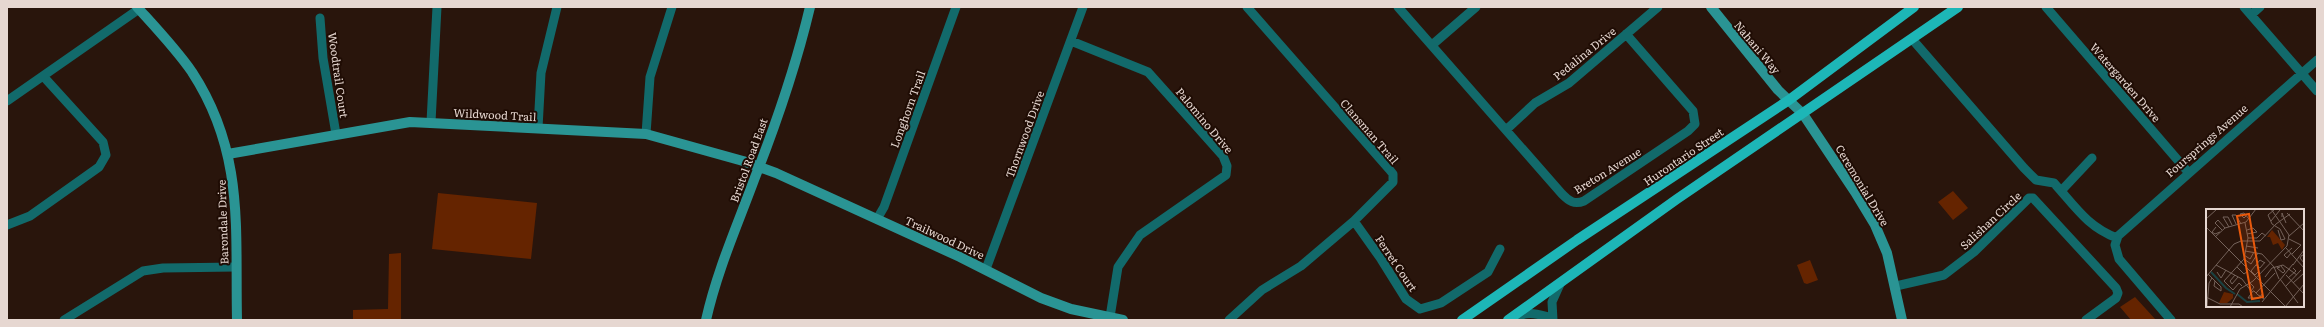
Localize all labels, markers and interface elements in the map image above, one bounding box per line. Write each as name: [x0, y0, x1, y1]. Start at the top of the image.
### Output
street label: Nahani Way: [1731, 17, 1785, 77]
street label: Pedalina Drive: [1549, 22, 1619, 83]
street label: Woodtrail Court: [325, 31, 353, 119]
street label: Watergarden Drive: [2087, 39, 2165, 125]
street label: Longhorn Trail: [886, 68, 929, 150]
street label: Palomino Drive: [1173, 84, 1238, 157]
street label: Thornwood Drive: [1001, 88, 1047, 180]
street label: Clansman Trail: [1337, 95, 1403, 167]
street label: Foursprings Avenue: [2161, 100, 2251, 180]
street label: Wildwood Trail: [453, 104, 537, 124]
street label: Bristol Road East: [725, 115, 771, 204]
street label: Hurontario Street: [1640, 123, 1727, 189]
street label: Ceremonial Drive: [1832, 141, 1894, 229]
street label: Breton Avenue: [1570, 143, 1644, 197]
street label: Barondale Drive: [213, 179, 231, 265]
street label: Salishan Circle: [1956, 187, 2024, 253]
inset map: [2206, 209, 2304, 307]
street label: Trailwood Drive: [903, 212, 988, 263]
street label: Ferret Court: [1372, 232, 1422, 295]

